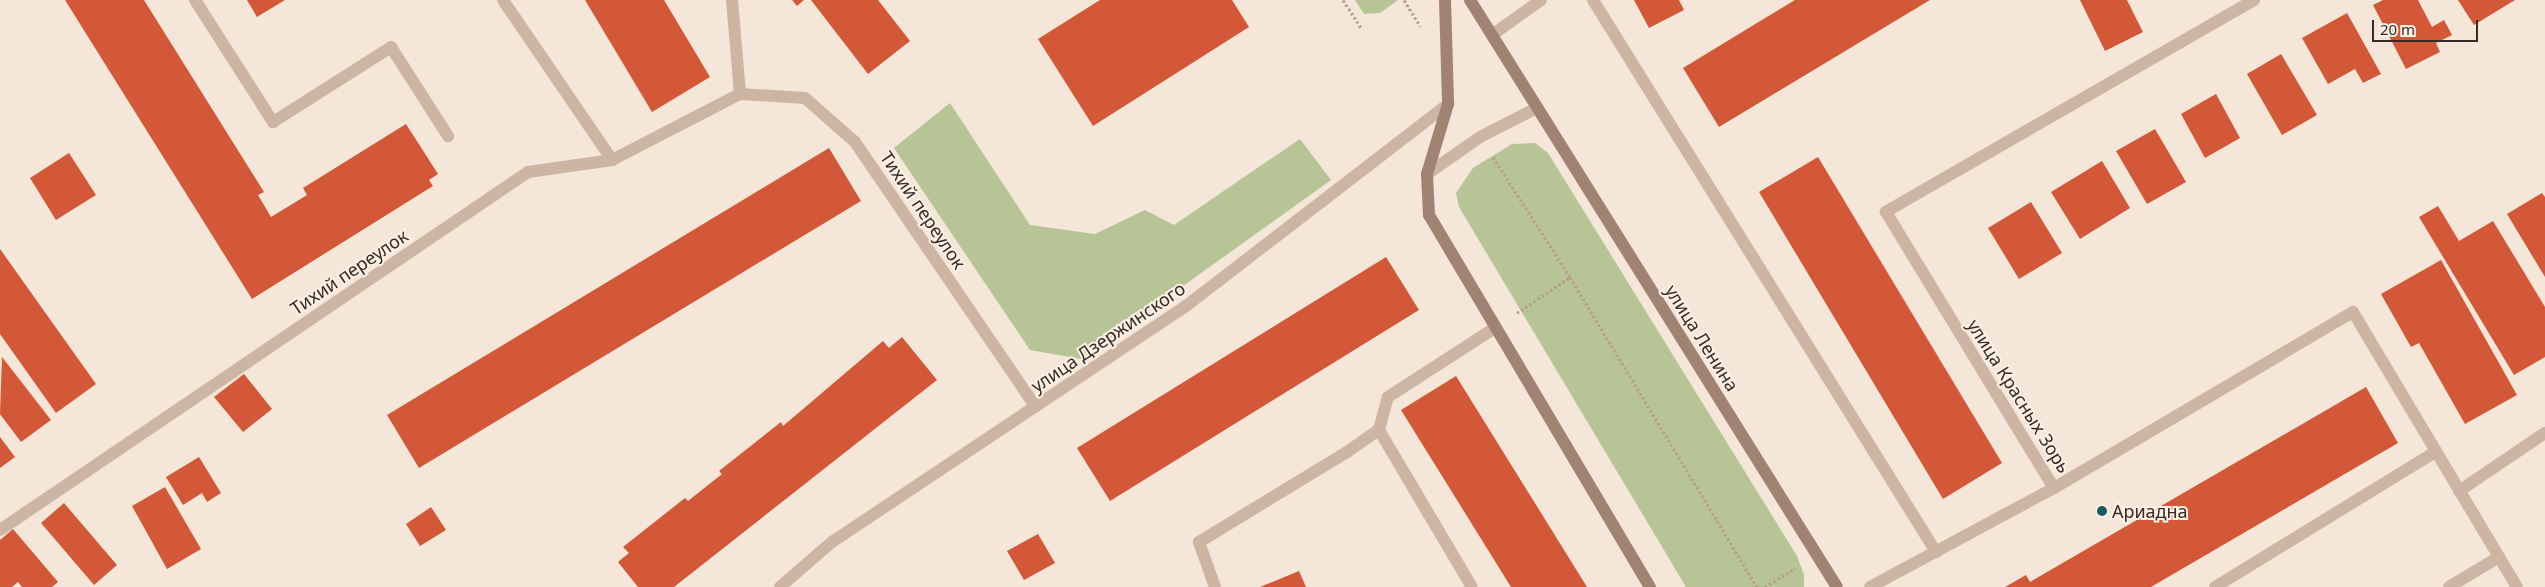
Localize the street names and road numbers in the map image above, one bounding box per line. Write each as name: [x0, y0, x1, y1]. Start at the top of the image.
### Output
street label: Тихий переулок: [876, 147, 970, 273]
street label: Тихий переулок: [286, 225, 412, 319]
street label: улица Дзержинского: [1027, 277, 1189, 397]
street label: улица Ленина: [1661, 281, 1743, 395]
street label: улица Красных Зорь: [1963, 315, 2075, 477]

